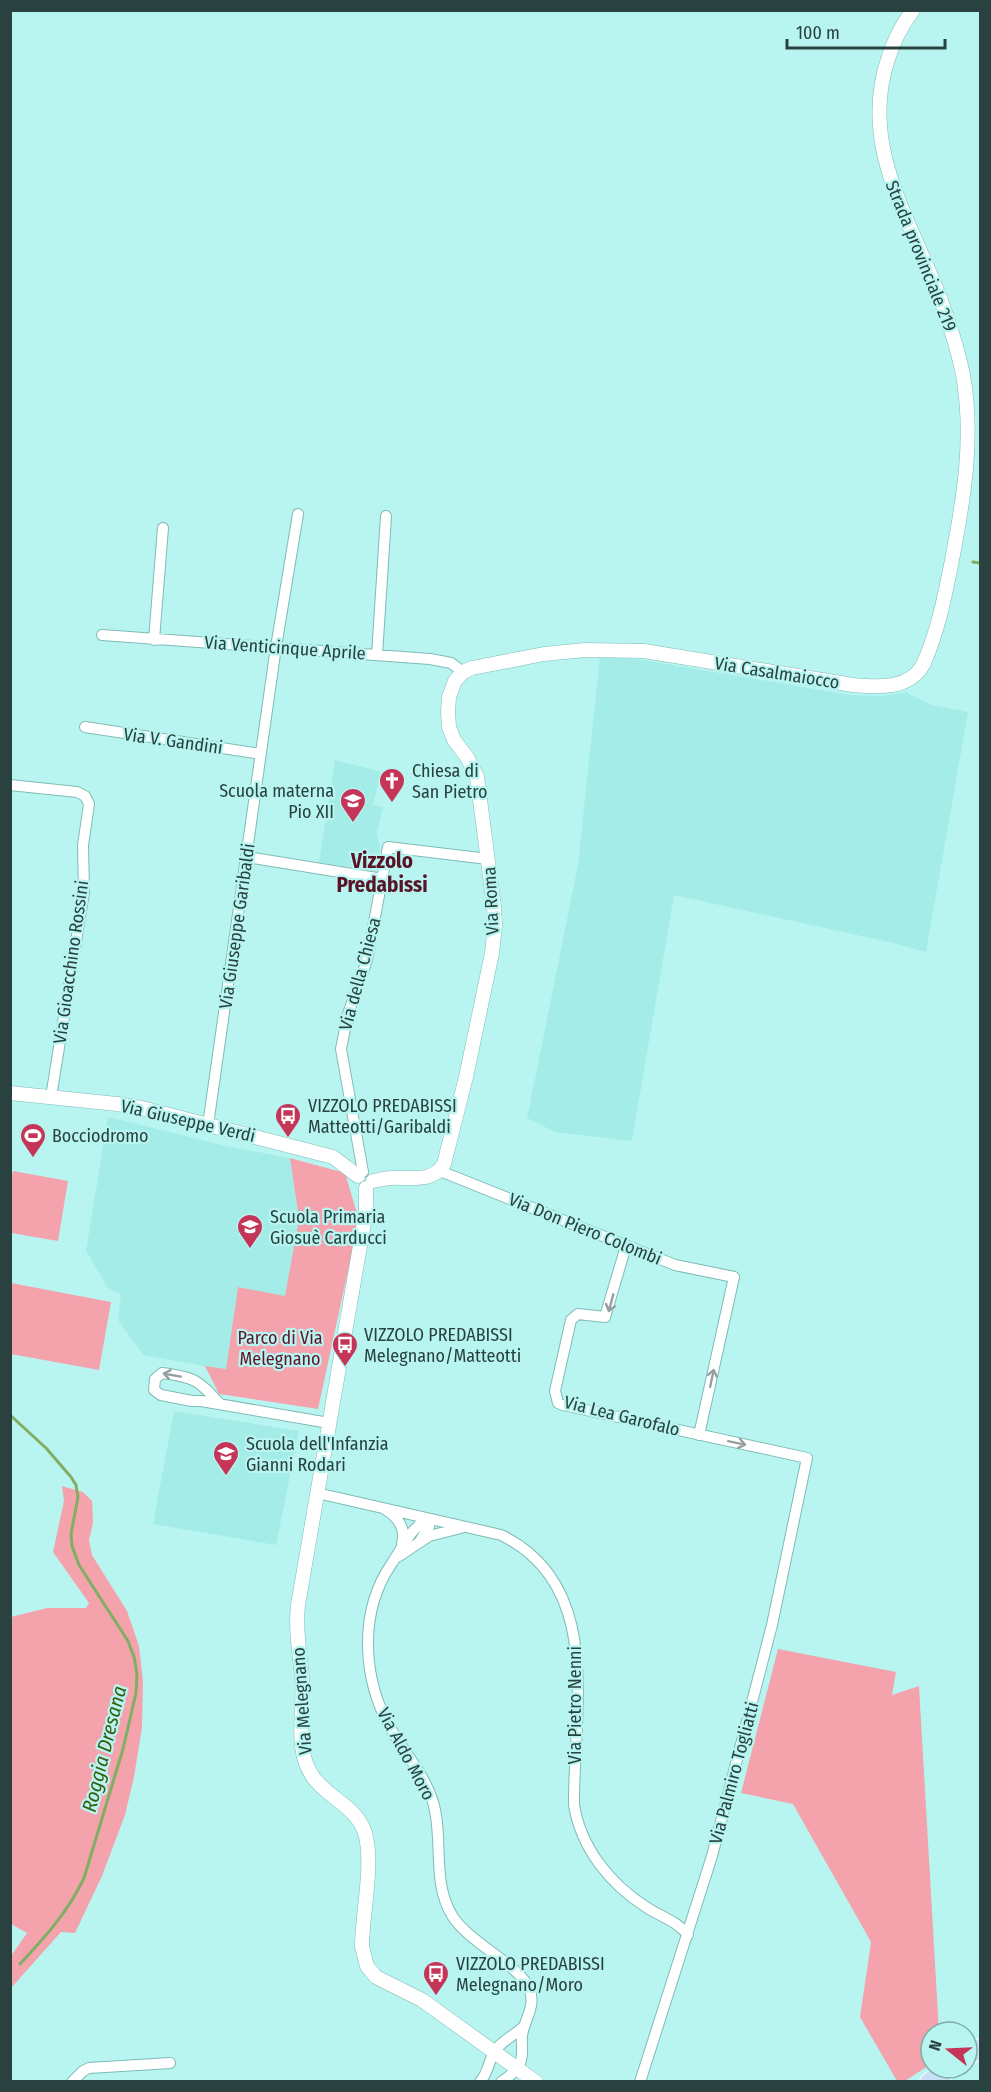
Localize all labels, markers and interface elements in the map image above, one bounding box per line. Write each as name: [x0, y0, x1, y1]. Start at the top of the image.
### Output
scale bar: [787, 12, 944, 50]
text: 100 m: [796, 22, 840, 44]
street label: Strada provinciale 219: [881, 177, 961, 335]
street label: Via Venticinque Aprile: [204, 631, 366, 665]
street label: Via Casalmaiocco: [713, 652, 841, 694]
street label: Via V. Gandini: [122, 723, 224, 759]
place label: Chiesa di San Pietro: [412, 760, 487, 803]
church icon: Chiesa di San Pietro: [377, 766, 407, 804]
place label: Scuola materna Pio XII: [219, 780, 334, 823]
school or university icon: Scuola materna Pio XII: [338, 786, 368, 824]
street label: Via Giuseppe Garibaldi: [215, 842, 259, 1010]
district label: Vizzolo Predabissi: [336, 848, 428, 898]
street label: Via Roma: [478, 866, 504, 936]
street label: Via Gioacchino Rossini: [49, 879, 93, 1045]
street label: Via della Chiesa: [334, 915, 386, 1033]
street label: Via Giuseppe Verdi: [119, 1095, 257, 1147]
place label: VIZZOLO PREDABISSI Matteotti/Garibaldi: [308, 1095, 457, 1138]
bus stop icon: VIZZOLO PREDABISSI Matteotti/Garibaldi: [273, 1101, 303, 1139]
sports icon: Bocciodromo: [18, 1121, 48, 1159]
place label: Bocciodromo: [52, 1125, 149, 1147]
street label: Via Don Piero Colombi: [505, 1188, 665, 1270]
place label: Scuola Primaria Giosuè Carducci: [270, 1206, 387, 1249]
school or university icon: Scuola Primaria Giosuè Carducci: [235, 1212, 265, 1250]
one-way arrow: [604, 1293, 616, 1312]
place label: VIZZOLO PREDABISSI Melegnano/Matteotti: [364, 1324, 521, 1367]
park label: Parco di Via Melegnano: [237, 1327, 323, 1370]
bus stop icon: VIZZOLO PREDABISSI Melegnano/Matteotti: [330, 1330, 360, 1368]
one-way arrow: [706, 1368, 718, 1387]
one-way arrow: [162, 1370, 182, 1381]
street label: Via Lea Garofalo: [562, 1391, 682, 1441]
place label: Scuola dell'Infanzia Gianni Rodari: [246, 1433, 389, 1476]
one-way arrow: [726, 1438, 746, 1449]
school or university icon: Scuola dell'Infanzia Gianni Rodari: [211, 1439, 241, 1477]
street label: Via Pietro Nenni: [564, 1646, 586, 1764]
street label: Via Melegnano: [287, 1647, 317, 1755]
water label: Roggia Dresana: [77, 1683, 131, 1815]
street label: Via Palmiro Togliatti: [704, 1700, 764, 1846]
street label: Via Aldo Moro: [372, 1704, 440, 1804]
place label: VIZZOLO PREDABISSI Melegnano/Moro: [456, 1953, 605, 1996]
bus stop icon: VIZZOLO PREDABISSI Melegnano/Moro: [421, 1959, 451, 1997]
north arrow: [919, 2020, 979, 2080]
text: N: [925, 2038, 946, 2053]

